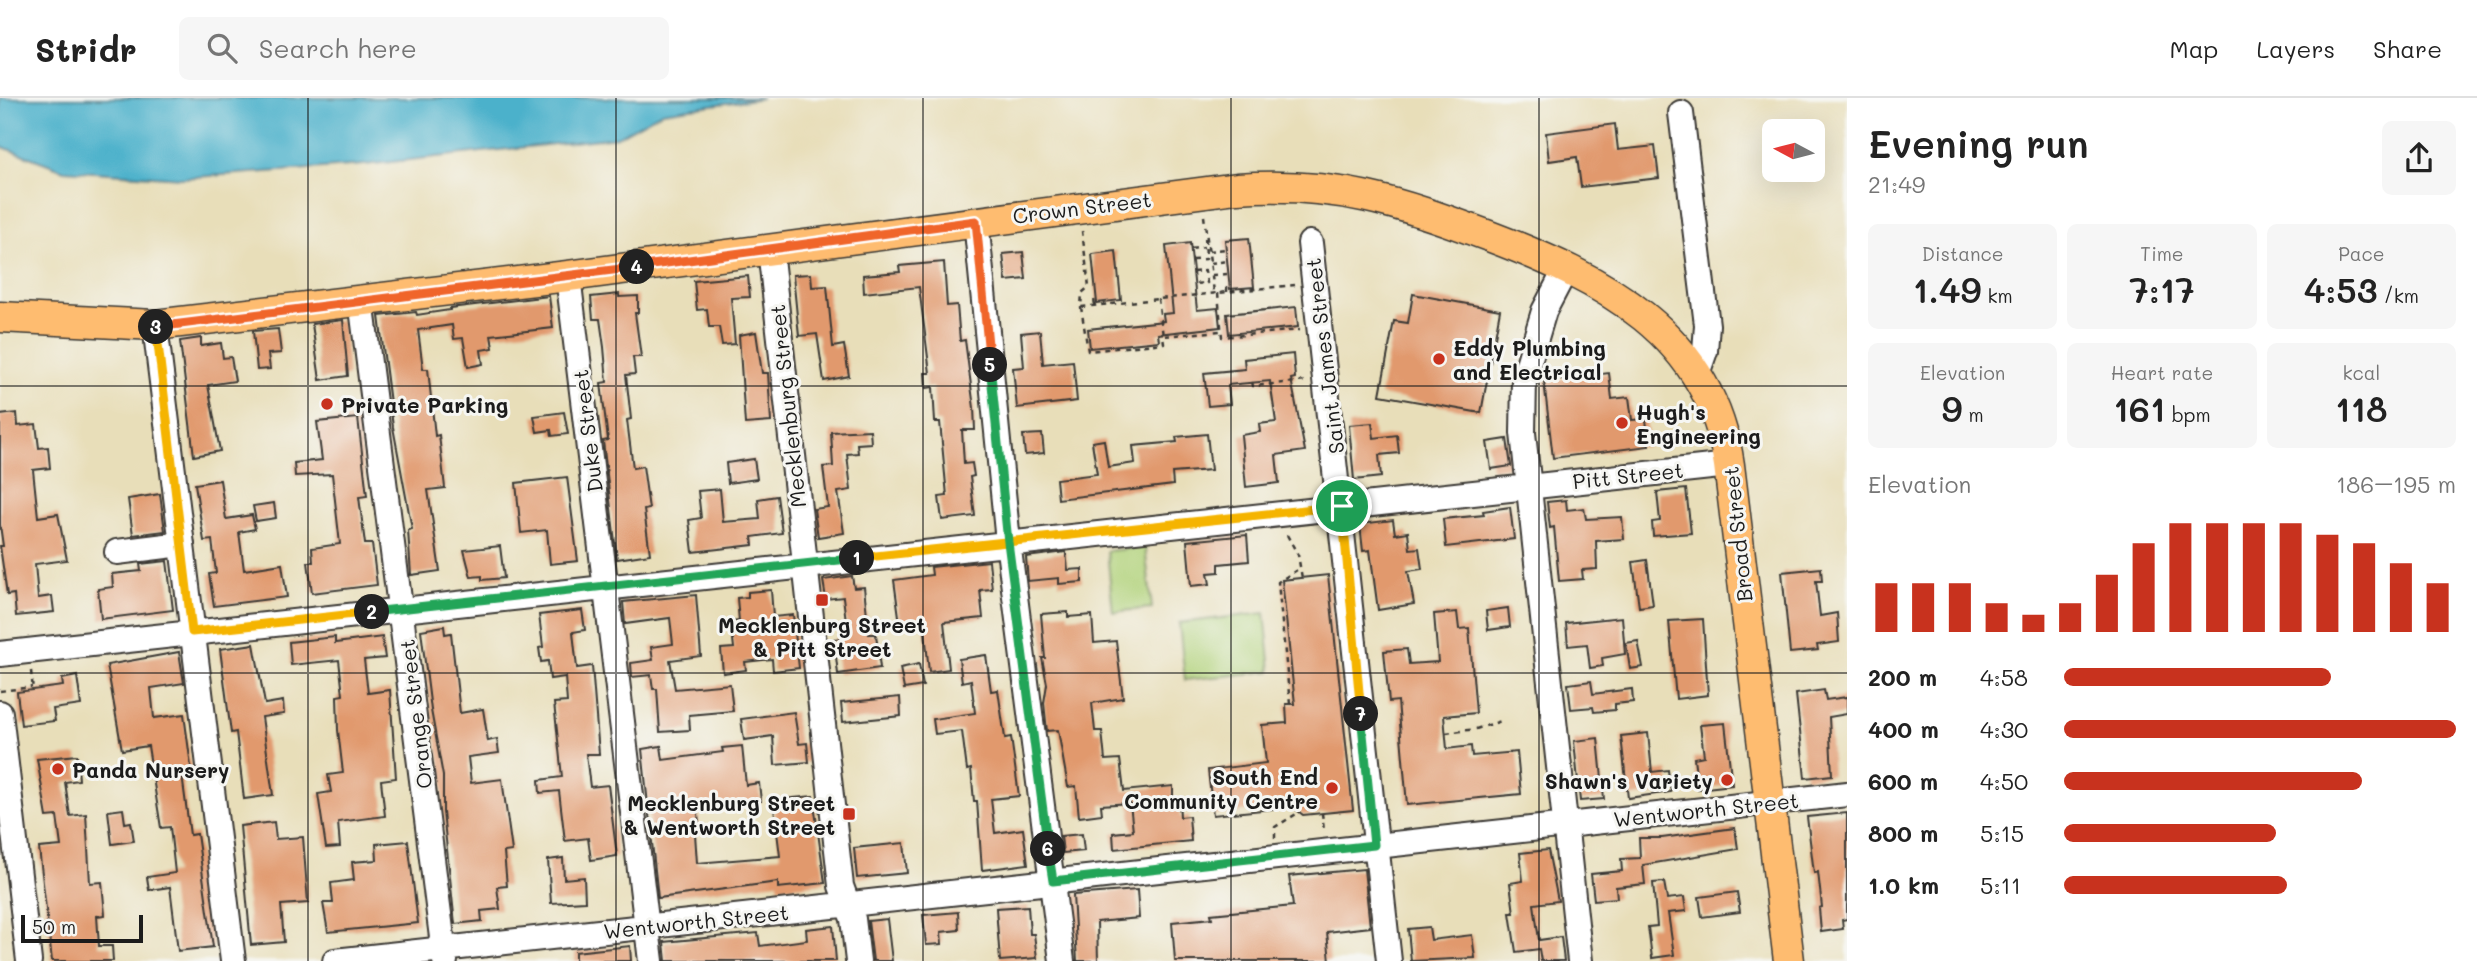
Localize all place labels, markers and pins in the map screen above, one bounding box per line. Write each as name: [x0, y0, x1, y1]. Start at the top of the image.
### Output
pin: 4: [620, 250, 654, 284]
pin: 3: [138, 310, 174, 344]
place label: Eddy Plumbing and Electrical: [1453, 334, 1606, 385]
pin: 5: [972, 348, 1007, 382]
marker: Eddy Plumbing and Electrical: [1431, 351, 1447, 367]
place label: Private Parking: [341, 391, 508, 418]
marker: Private Parking: [319, 396, 335, 412]
place label: Hugh's Engineering: [1636, 398, 1761, 449]
marker: Hugh's Engineering: [1614, 415, 1630, 431]
pin: [1312, 476, 1372, 536]
pin: 1: [840, 540, 874, 575]
marker: Mecklenburg Street & Pitt Street: [814, 592, 830, 608]
pin: 2: [354, 594, 390, 630]
place label: Mecklenburg Street & Pitt Street: [718, 611, 926, 662]
pin: 7: [1344, 696, 1378, 732]
place label: Panda Nursery: [72, 756, 229, 784]
marker: Panda Nursery: [50, 761, 66, 777]
place label: South End Community Centre: [1124, 763, 1318, 815]
place label: Shawn's Variety: [1545, 767, 1713, 795]
marker: Shawn's Variety: [1719, 772, 1735, 788]
marker: South End Community Centre: [1324, 780, 1340, 796]
place label: Mecklenburg Street & Wentworth Street: [623, 789, 835, 840]
marker: Mecklenburg Street & Wentworth Street: [841, 806, 857, 822]
pin: 6: [1030, 832, 1066, 866]

